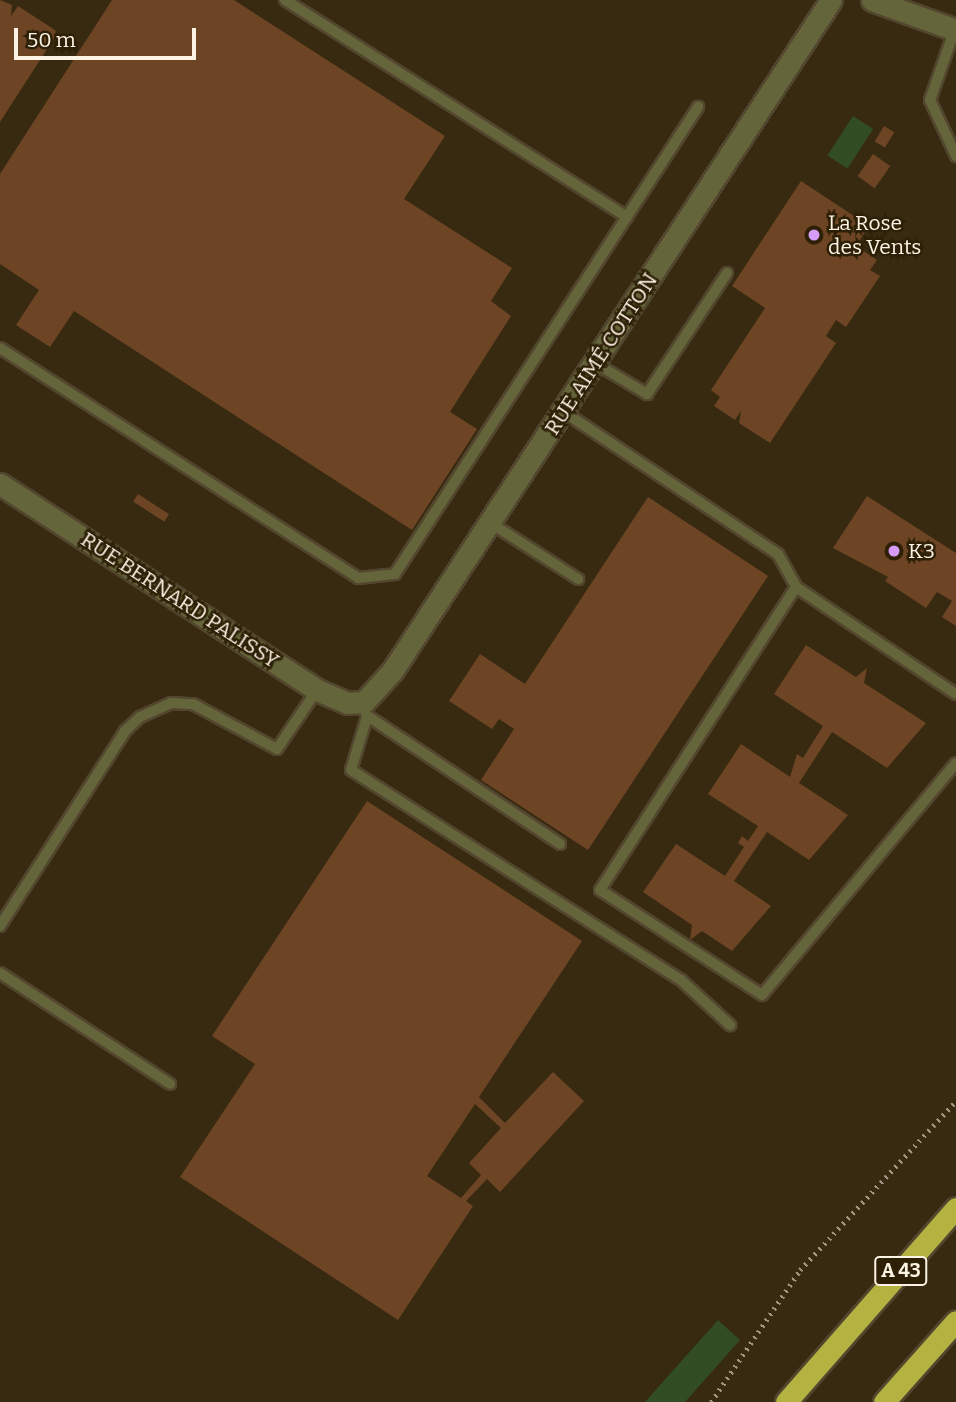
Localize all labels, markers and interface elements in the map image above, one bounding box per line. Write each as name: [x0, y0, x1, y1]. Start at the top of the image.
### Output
scale bar: [18, 14, 200, 58]
text: 50 m: [27, 27, 76, 53]
place label: La Rose des Vents: [828, 210, 921, 260]
marker: La Rose des Vents: [806, 227, 822, 243]
street label: RUE AIMÉ COTTON: [539, 268, 663, 440]
street label: RUE BERNARD PALISSY: [76, 527, 284, 673]
place label: K3: [908, 538, 935, 564]
marker: K3: [886, 543, 902, 559]
road number: A 43: [873, 1256, 929, 1287]

